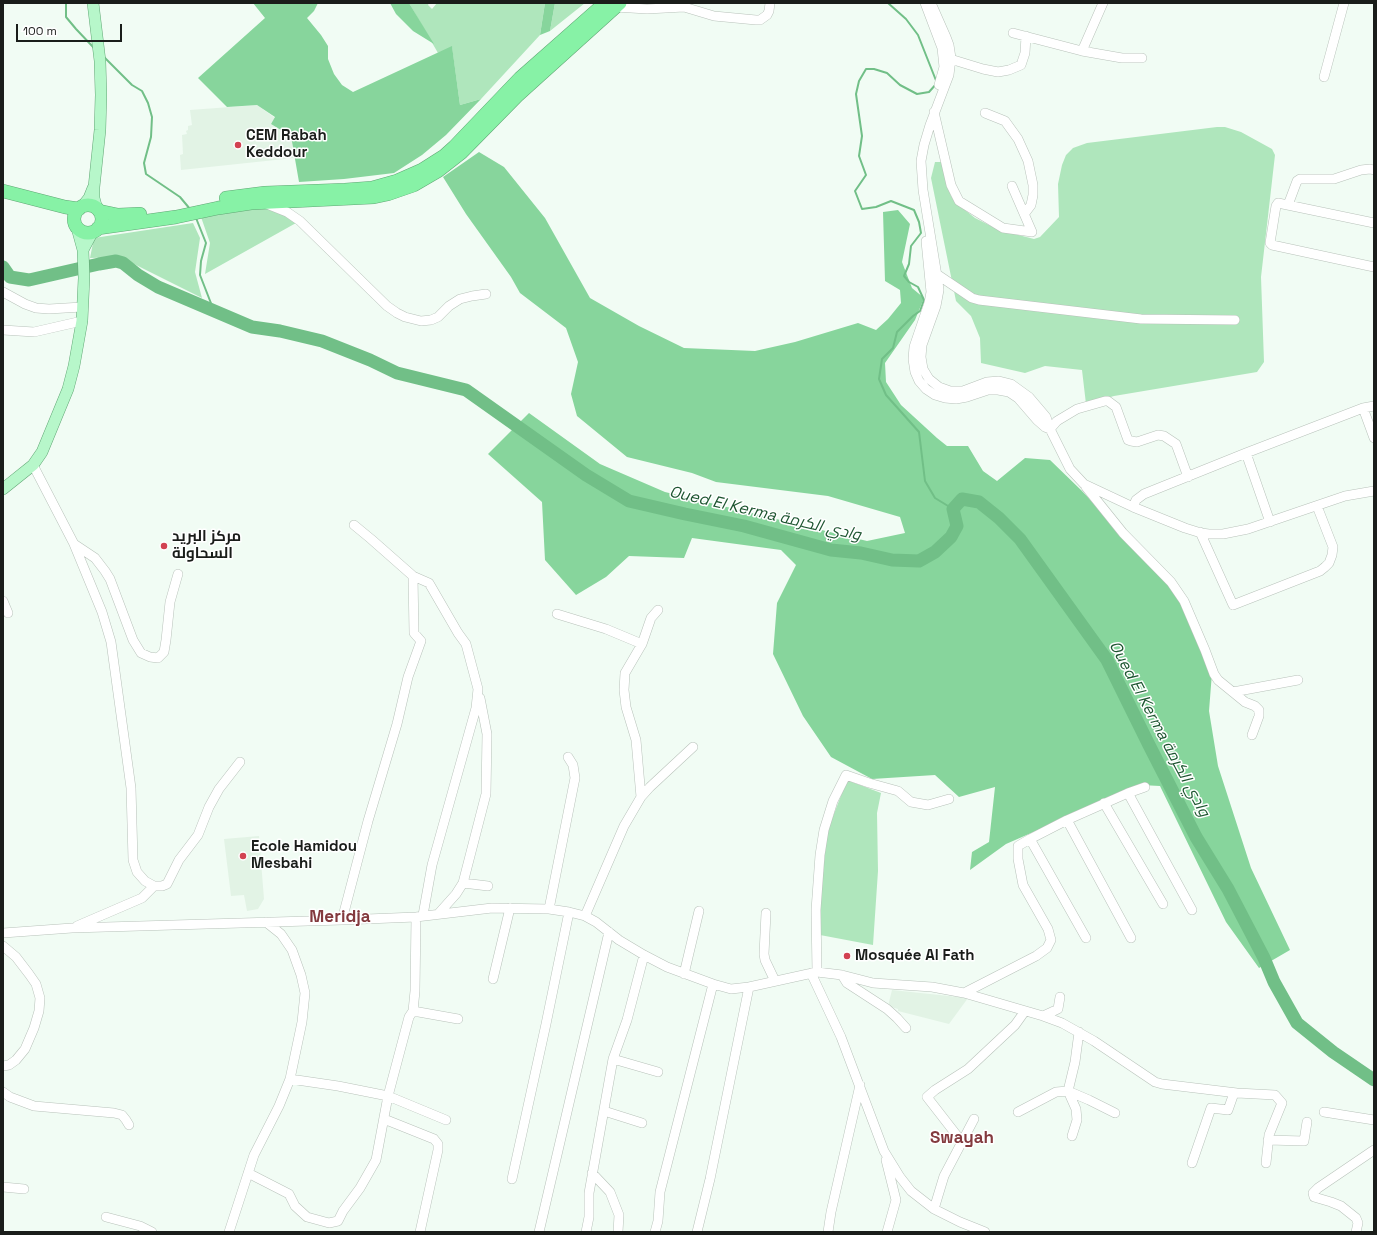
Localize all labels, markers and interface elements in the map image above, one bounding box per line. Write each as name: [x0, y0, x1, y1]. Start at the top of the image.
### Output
scale bar: [18, 16, 124, 42]
text: 100 m: [23, 23, 57, 39]
place label: CEM Rabah Keddour: [246, 127, 327, 162]
marker: CEM Rabah Keddour: [233, 140, 243, 150]
water label: Oued El Kerma وادي الكرمة: [667, 483, 863, 545]
place label: مركز البريد السحاولة: [172, 528, 241, 563]
marker: مركز البريد السحاولة: [159, 541, 169, 551]
water label: Oued El Kerma وادي الكرمة: [1104, 638, 1214, 820]
place label: Ecole Hamidou Mesbahi: [251, 838, 357, 873]
marker: Ecole Hamidou Mesbahi: [238, 851, 248, 861]
district label: Meridja: [309, 907, 371, 927]
place label: Mosquée Al Fath: [855, 947, 975, 965]
marker: Mosquée Al Fath: [842, 951, 852, 961]
district label: Swayah: [930, 1128, 994, 1148]

